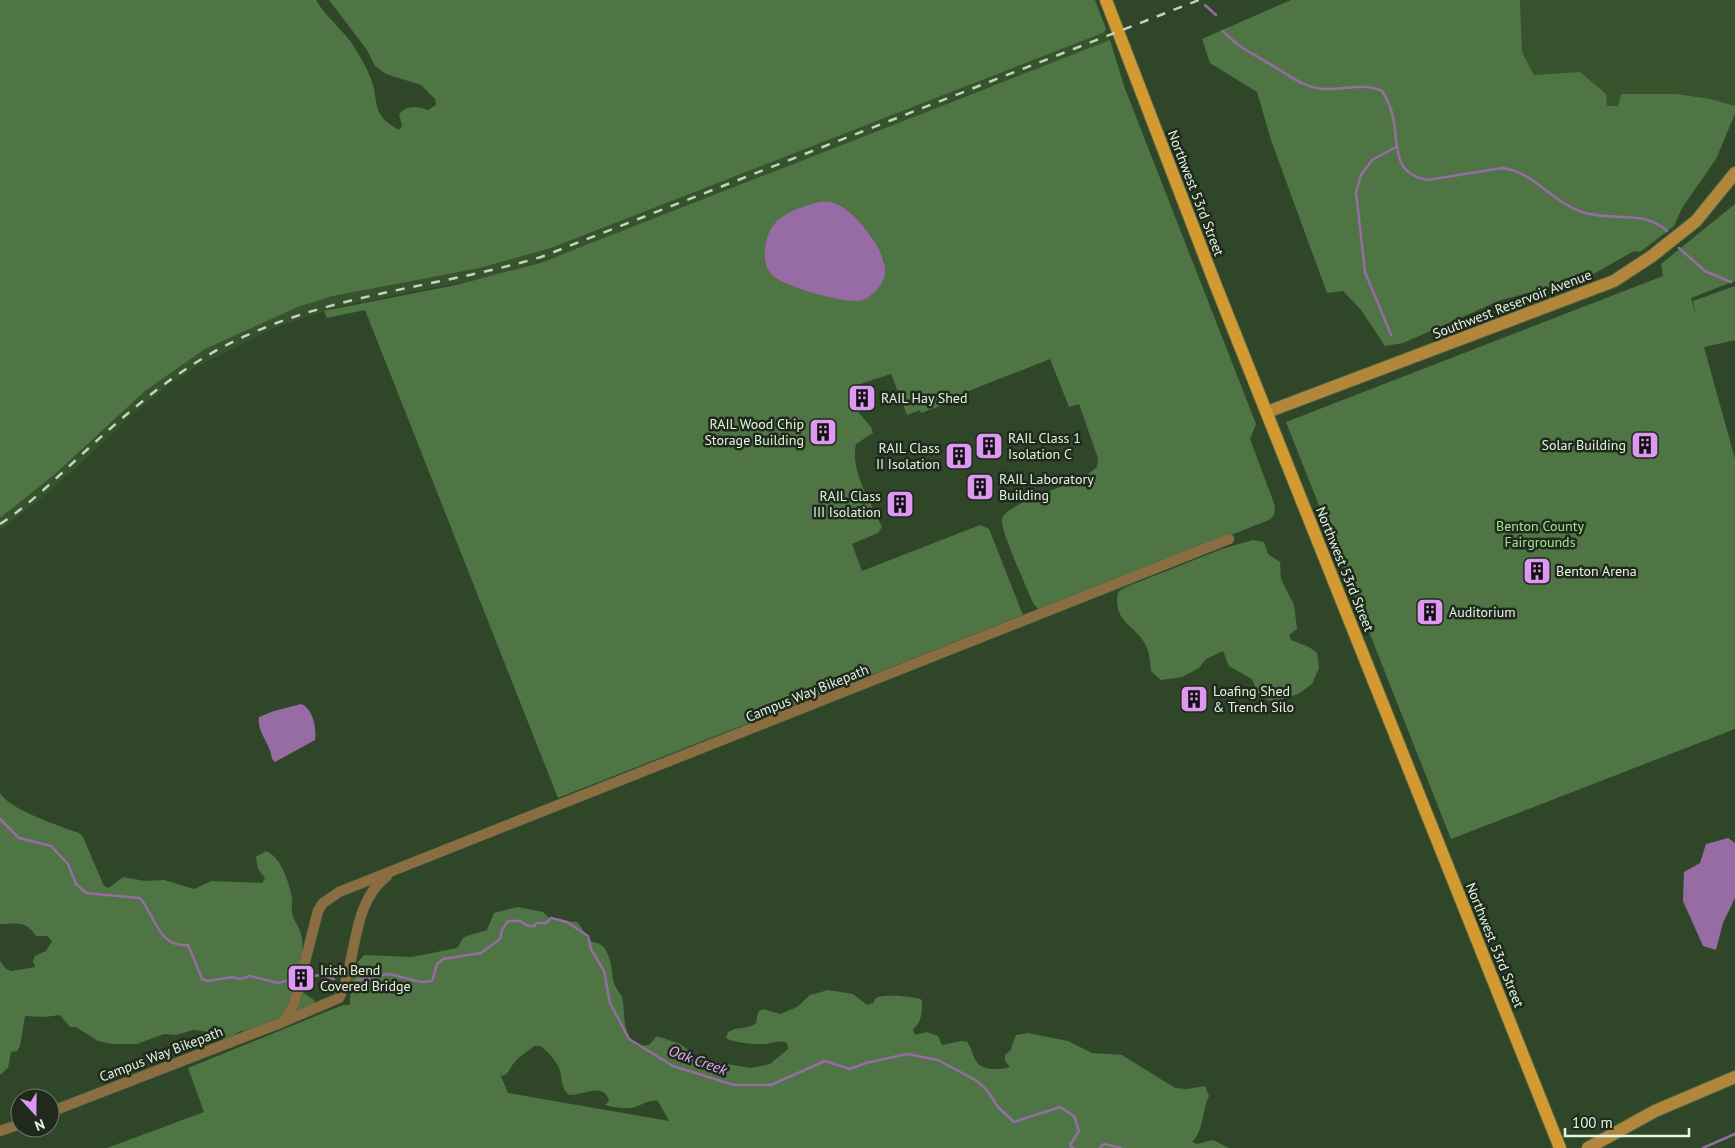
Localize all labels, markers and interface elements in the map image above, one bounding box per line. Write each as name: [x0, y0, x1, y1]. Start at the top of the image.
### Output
street label: Northwest 53rd Street: [1164, 128, 1228, 259]
street label: Southwest Reservoir Avenue: [1430, 265, 1594, 343]
building icon: RAIL Hay Shed: [847, 383, 877, 413]
place label: RAIL Hay Shed: [881, 389, 967, 407]
place label: RAIL Wood Chip Storage Building: [704, 415, 804, 449]
building icon: RAIL Wood Chip Storage Building: [808, 417, 838, 447]
place label: RAIL Class 1 Isolation C: [1008, 429, 1081, 463]
building icon: Solar Building: [1630, 430, 1660, 460]
building icon: RAIL Class 1 Isolation C: [974, 431, 1004, 461]
place label: Solar Building: [1542, 436, 1626, 454]
place label: RAIL Class II Isolation: [876, 439, 940, 473]
building icon: RAIL Class II Isolation: [944, 441, 974, 471]
place label: RAIL Laboratory Building: [999, 470, 1094, 504]
building icon: RAIL Laboratory Building: [965, 472, 995, 502]
place label: RAIL Class III Isolation: [813, 487, 881, 521]
building icon: RAIL Class III Isolation: [885, 489, 915, 519]
street label: Northwest 53rd Street: [1312, 504, 1378, 634]
park label: Benton County Fairgrounds: [1496, 517, 1584, 551]
building icon: Benton Arena: [1522, 556, 1552, 586]
place label: Benton Arena: [1556, 562, 1637, 580]
building icon: Auditorium: [1415, 597, 1445, 627]
place label: Auditorium: [1449, 603, 1516, 621]
street label: Campus Way Bikepath: [743, 660, 871, 726]
place label: Loafing Shed & Trench Silo: [1213, 682, 1294, 716]
building icon: Loafing Shed & Trench Silo: [1179, 684, 1209, 714]
street label: Northwest 53rd Street: [1462, 880, 1528, 1010]
place label: Irish Bend Covered Bridge: [320, 961, 411, 995]
building icon: Irish Bend Covered Bridge: [286, 963, 316, 993]
street label: Campus Way Bikepath: [97, 1022, 225, 1086]
water label: Oak Creek: [666, 1041, 731, 1080]
north arrow: [10, 1088, 60, 1138]
scale bar: [1565, 1106, 1689, 1138]
text: 100 m: [1572, 1113, 1613, 1132]
text: N: [32, 1115, 47, 1135]

